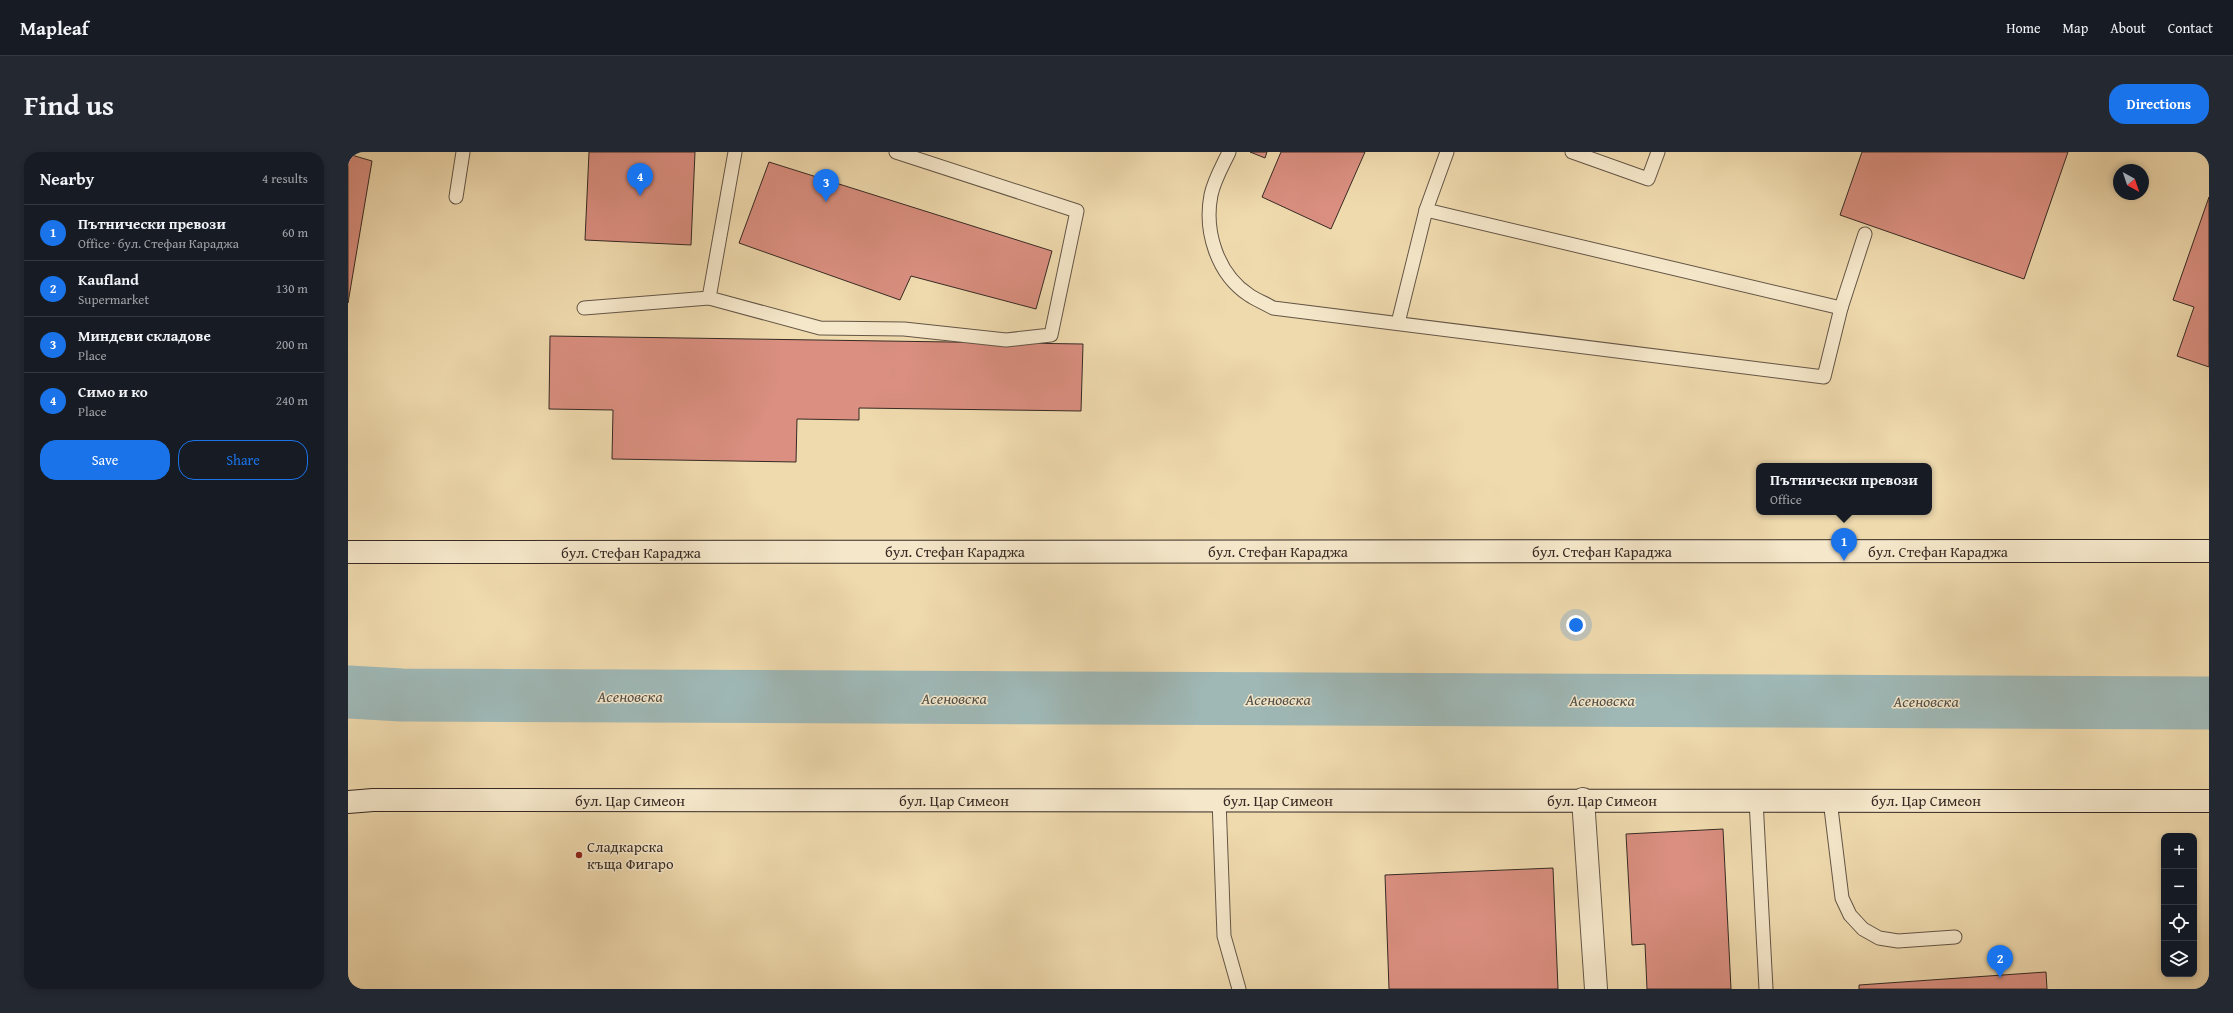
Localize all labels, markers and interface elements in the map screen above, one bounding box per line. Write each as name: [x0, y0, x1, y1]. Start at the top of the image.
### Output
text: Mapleaf: [20, 14, 89, 42]
text: Home: [2006, 18, 2041, 38]
text: Map: [2063, 18, 2088, 38]
text: About: [2110, 18, 2146, 38]
text: Contact: [2168, 18, 2213, 38]
text: Find us: [24, 84, 114, 125]
button: Directions: [2109, 84, 2209, 124]
pin: 4: [627, 163, 653, 196]
north arrow: [2113, 164, 2149, 200]
text: Nearby: [40, 166, 94, 191]
text: 4 results: [262, 169, 308, 188]
pin: 3: [813, 169, 839, 202]
text: Пътнически превози: [78, 213, 226, 234]
text: 1: [50, 223, 56, 242]
text: 60 m: [282, 223, 308, 242]
text: Office · бул. Стефан Караджа: [78, 234, 239, 253]
text: Kaufland: [78, 269, 139, 290]
text: 2: [50, 279, 56, 298]
text: 130 m: [276, 279, 308, 298]
text: Supermarket: [78, 290, 149, 309]
text: Миндеви складове: [78, 325, 211, 346]
text: 3: [50, 335, 56, 354]
text: 200 m: [276, 335, 308, 354]
text: Place: [78, 346, 107, 365]
text: Симо и ко: [78, 381, 148, 402]
text: 4: [50, 391, 56, 410]
text: 240 m: [276, 391, 308, 410]
text: Place: [78, 402, 107, 421]
button: Save: [40, 440, 170, 480]
button: Share: [178, 440, 308, 480]
popup: [1756, 463, 1932, 515]
text: Пътнически превози: [1770, 469, 1918, 490]
text: Office: [1770, 490, 1802, 509]
pin: 1: [1831, 528, 1857, 561]
street label: бул. Стефан Караджа: [885, 541, 1026, 562]
street label: бул. Стефан Караджа: [1208, 541, 1349, 562]
street label: бул. Стефан Караджа: [1532, 541, 1673, 562]
street label: бул. Стефан Караджа: [1868, 541, 2009, 562]
street label: бул. Стефан Караджа: [561, 542, 702, 563]
your location: [1566, 615, 1586, 635]
water label: Асеновска: [596, 684, 663, 708]
water label: Асеновска: [920, 686, 987, 710]
water label: Асеновска: [1244, 687, 1311, 711]
water label: Асеновска: [1568, 688, 1635, 712]
water label: Асеновска: [1892, 689, 1959, 713]
street label: бул. Цар Симеон: [575, 790, 685, 811]
street label: бул. Цар Симеон: [899, 790, 1009, 811]
street label: бул. Цар Симеон: [1223, 790, 1333, 811]
street label: бул. Цар Симеон: [1547, 790, 1657, 811]
street label: бул. Цар Симеон: [1871, 790, 1981, 811]
map controls: [2161, 833, 2197, 977]
button: +: [2161, 833, 2197, 869]
place label: Сладкарска къща Фигаро: [587, 836, 674, 874]
marker: Сладкарска къща Фигаро: [574, 850, 584, 860]
button: −: [2161, 869, 2197, 905]
button: locate: [2161, 905, 2197, 941]
button: layers: [2161, 941, 2197, 977]
pin: 2: [1987, 945, 2013, 978]

